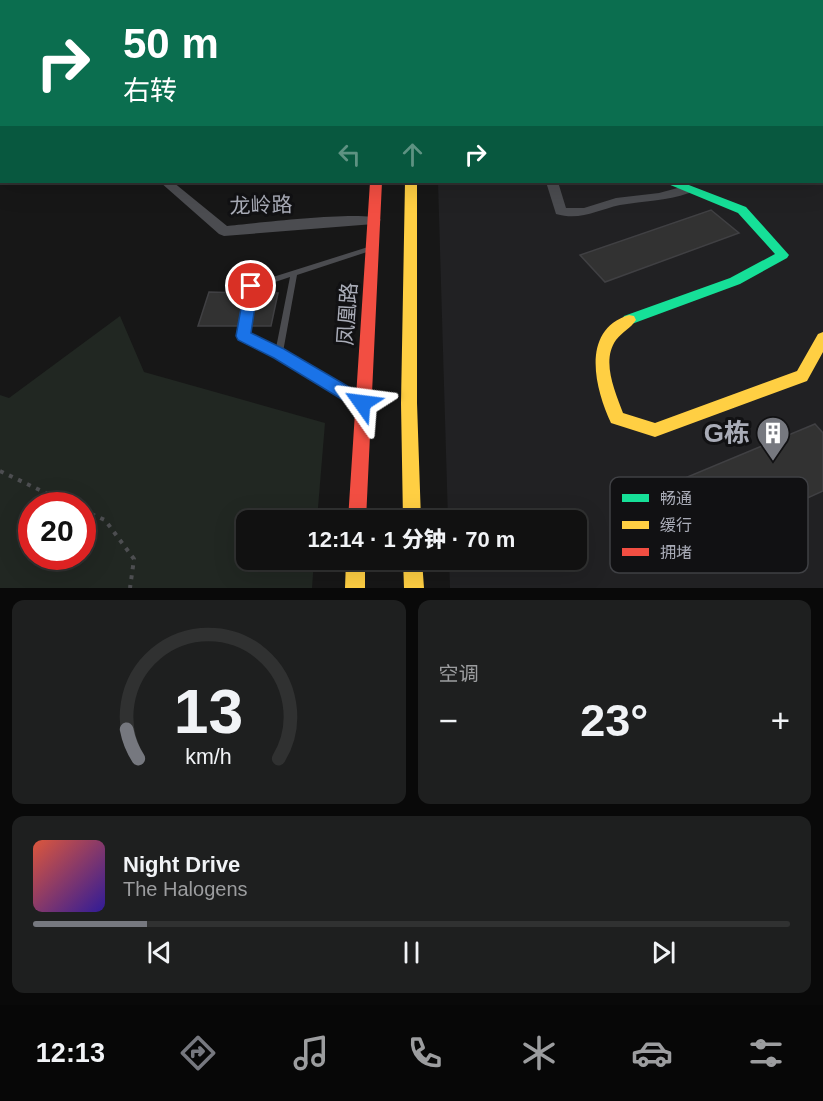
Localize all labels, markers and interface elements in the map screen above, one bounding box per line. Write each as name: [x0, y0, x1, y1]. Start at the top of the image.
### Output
text: 50 m: [123, 20, 219, 67]
icon: right: [24, 24, 102, 102]
text: 右转: [123, 76, 177, 106]
icon: left: [333, 138, 366, 171]
icon: ahead: [396, 138, 429, 171]
icon: right: [459, 138, 492, 171]
street label: 龙岭路: [229, 192, 293, 218]
pin: [225, 260, 276, 311]
icon: arrive: [234, 269, 267, 302]
street label: 凤凰路: [333, 282, 361, 346]
position arrow: [330, 371, 394, 435]
building icon: G栋: [755, 415, 791, 462]
place label: G栋: [704, 418, 750, 448]
legend: [610, 477, 808, 573]
text: 畅通: [660, 490, 692, 507]
speed limit sign: 20: [18, 492, 96, 570]
text: 缓行: [660, 517, 692, 534]
text: 12:14 · 1 分钟 · 70 m: [308, 527, 515, 552]
text: 拥堵: [660, 544, 692, 561]
text: 空调: [439, 663, 479, 685]
text: 13: [174, 677, 243, 746]
text: 23°: [580, 695, 648, 746]
text: −: [439, 702, 458, 739]
text: +: [771, 702, 790, 739]
text: km/h: [186, 745, 232, 769]
text: Night Drive: [123, 852, 240, 877]
text: The Halogens: [123, 878, 248, 900]
icon: previous: [143, 936, 176, 969]
icon: pause: [395, 936, 428, 969]
icon: next: [647, 936, 680, 969]
icon: directions: [177, 1032, 219, 1074]
icon: music: [290, 1032, 332, 1074]
icon: phone: [404, 1032, 446, 1074]
icon: climate: [518, 1032, 560, 1074]
icon: car: [631, 1032, 673, 1074]
icon: filters: [745, 1032, 787, 1074]
text: 12:13: [36, 1038, 105, 1068]

